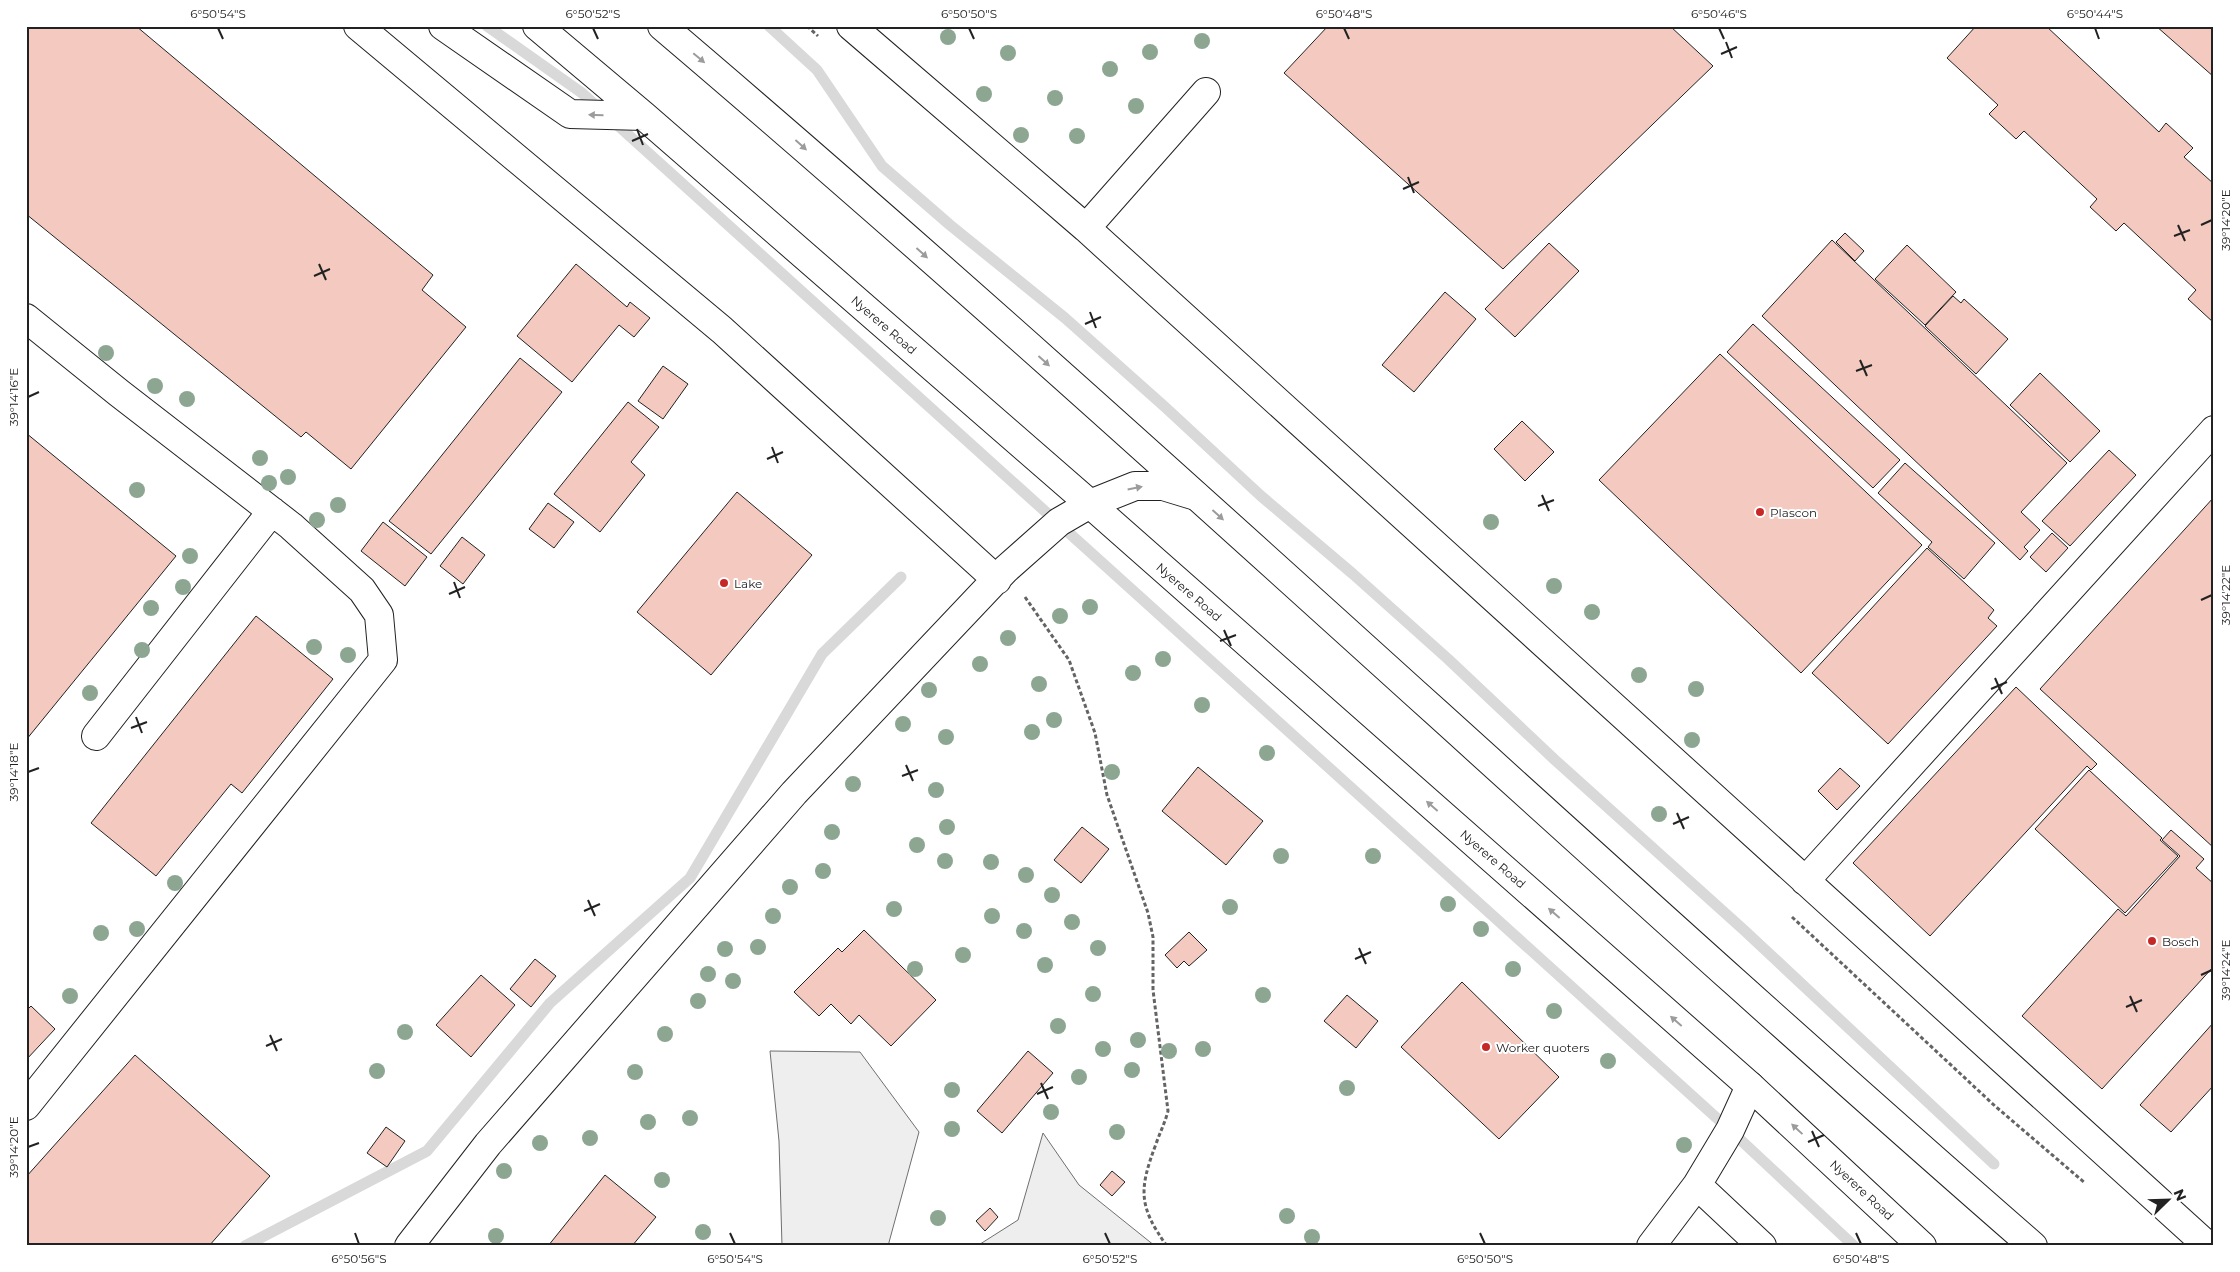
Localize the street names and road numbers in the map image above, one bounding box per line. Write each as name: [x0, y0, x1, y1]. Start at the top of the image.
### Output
street label: Nyerere Road: [848, 293, 920, 357]
street label: Nyerere Road: [1153, 560, 1225, 624]
street label: Nyerere Road: [1457, 827, 1529, 891]
street label: Nyerere Road: [1827, 1157, 1897, 1223]

